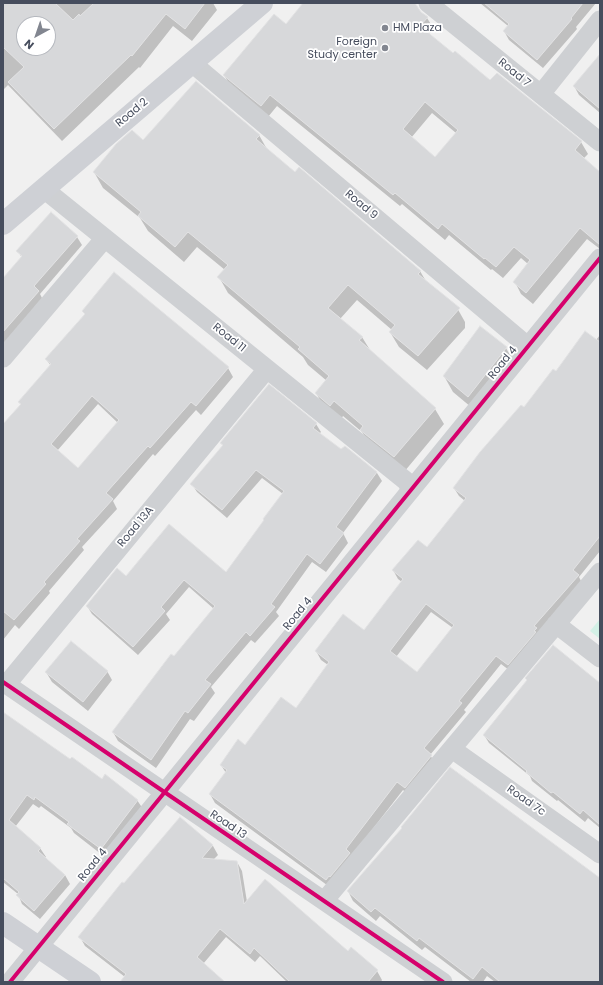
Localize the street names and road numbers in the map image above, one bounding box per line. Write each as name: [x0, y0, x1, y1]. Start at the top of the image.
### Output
street label: Road 7: [495, 56, 533, 90]
street label: Road 2: [113, 96, 151, 130]
street label: Road 9: [342, 188, 380, 222]
street label: Road 11: [210, 321, 248, 355]
street label: Road 4: [486, 344, 520, 382]
street label: Road 13A: [115, 504, 157, 550]
street label: Road 4: [281, 595, 315, 633]
street label: Road 7c: [504, 783, 548, 819]
street label: Road 13: [207, 808, 249, 842]
street label: Road 4: [76, 846, 110, 884]

